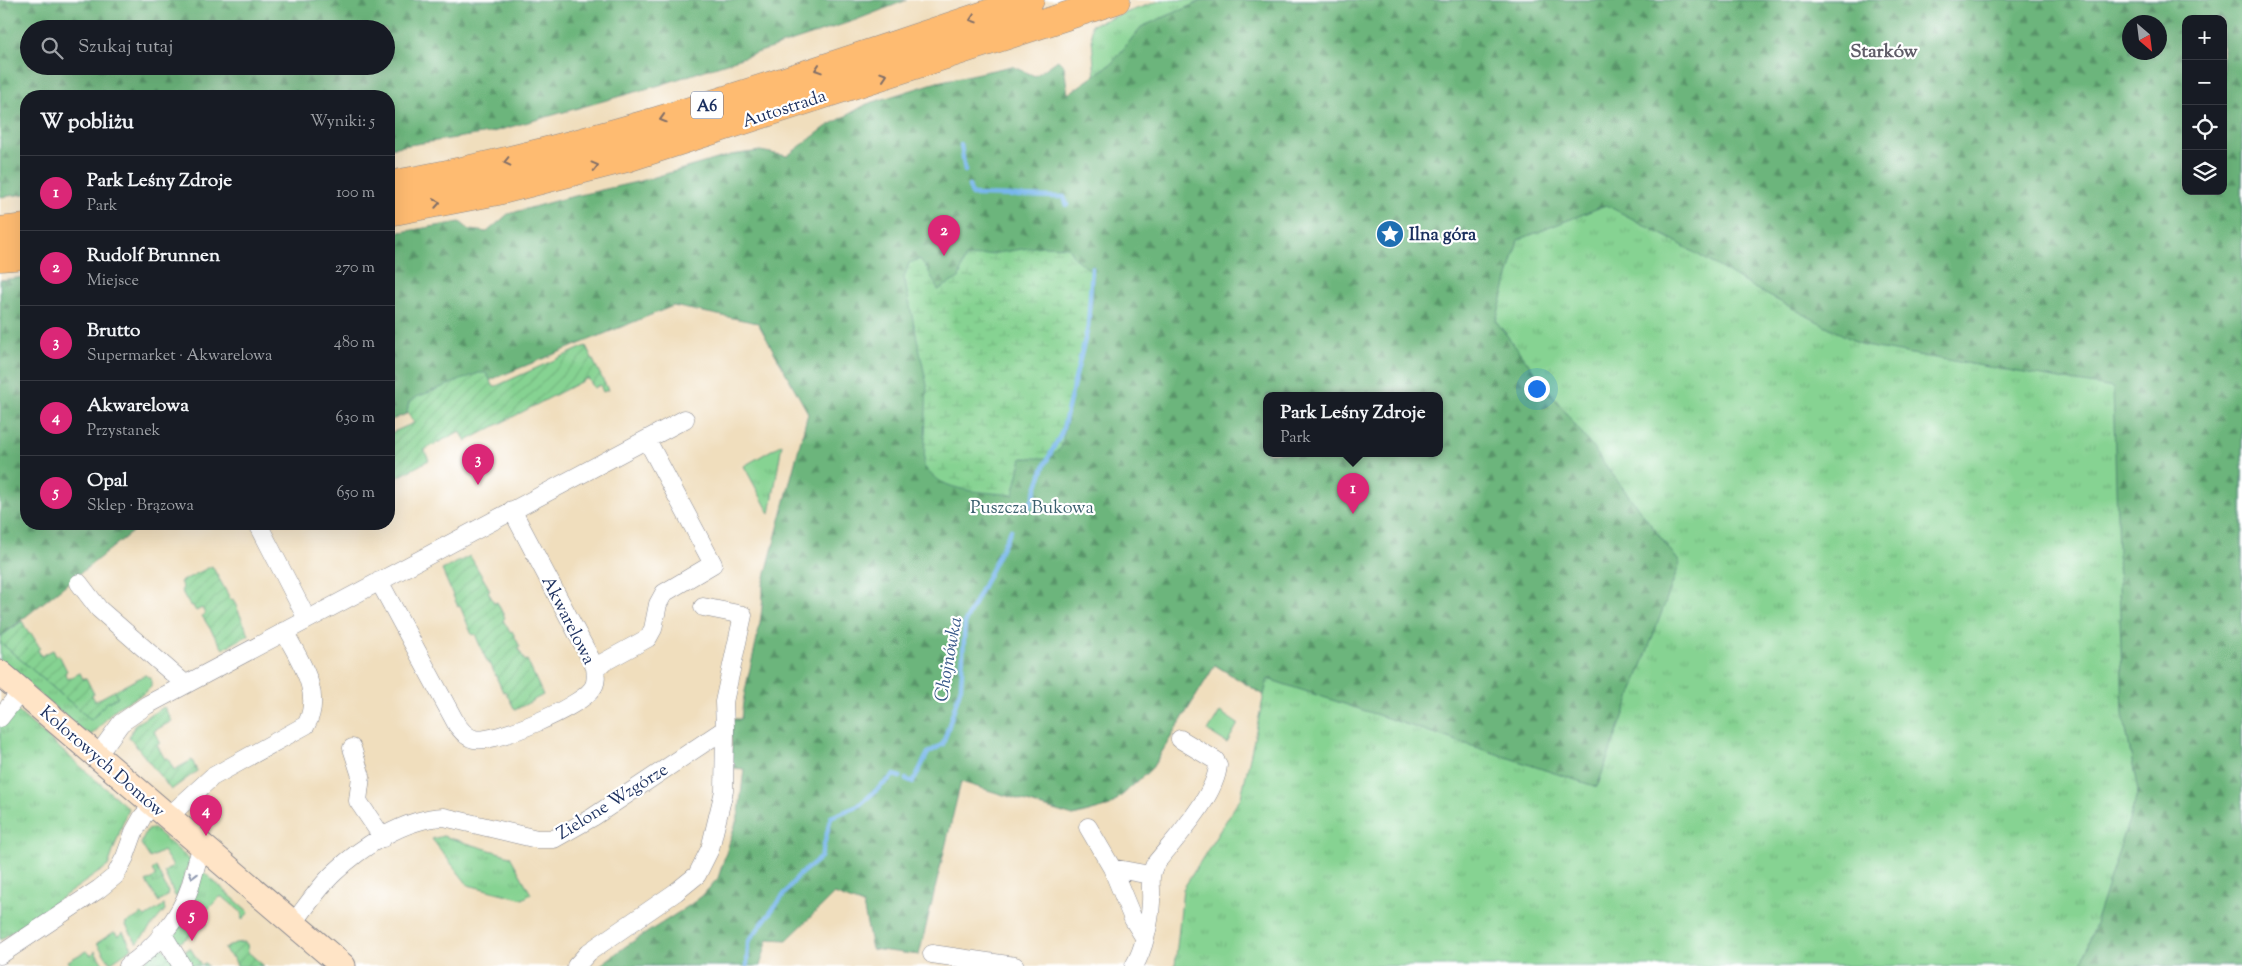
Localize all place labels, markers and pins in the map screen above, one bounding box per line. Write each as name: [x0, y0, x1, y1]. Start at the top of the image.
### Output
pin: 2: [928, 215, 960, 256]
place icon: Ilna góra: [1375, 219, 1405, 249]
place label: Ilna góra: [1409, 223, 1477, 249]
pin: 3: [462, 444, 494, 485]
pin: 1: [1337, 473, 1369, 514]
pin: 4: [190, 795, 222, 836]
pin: 5: [176, 900, 208, 941]

